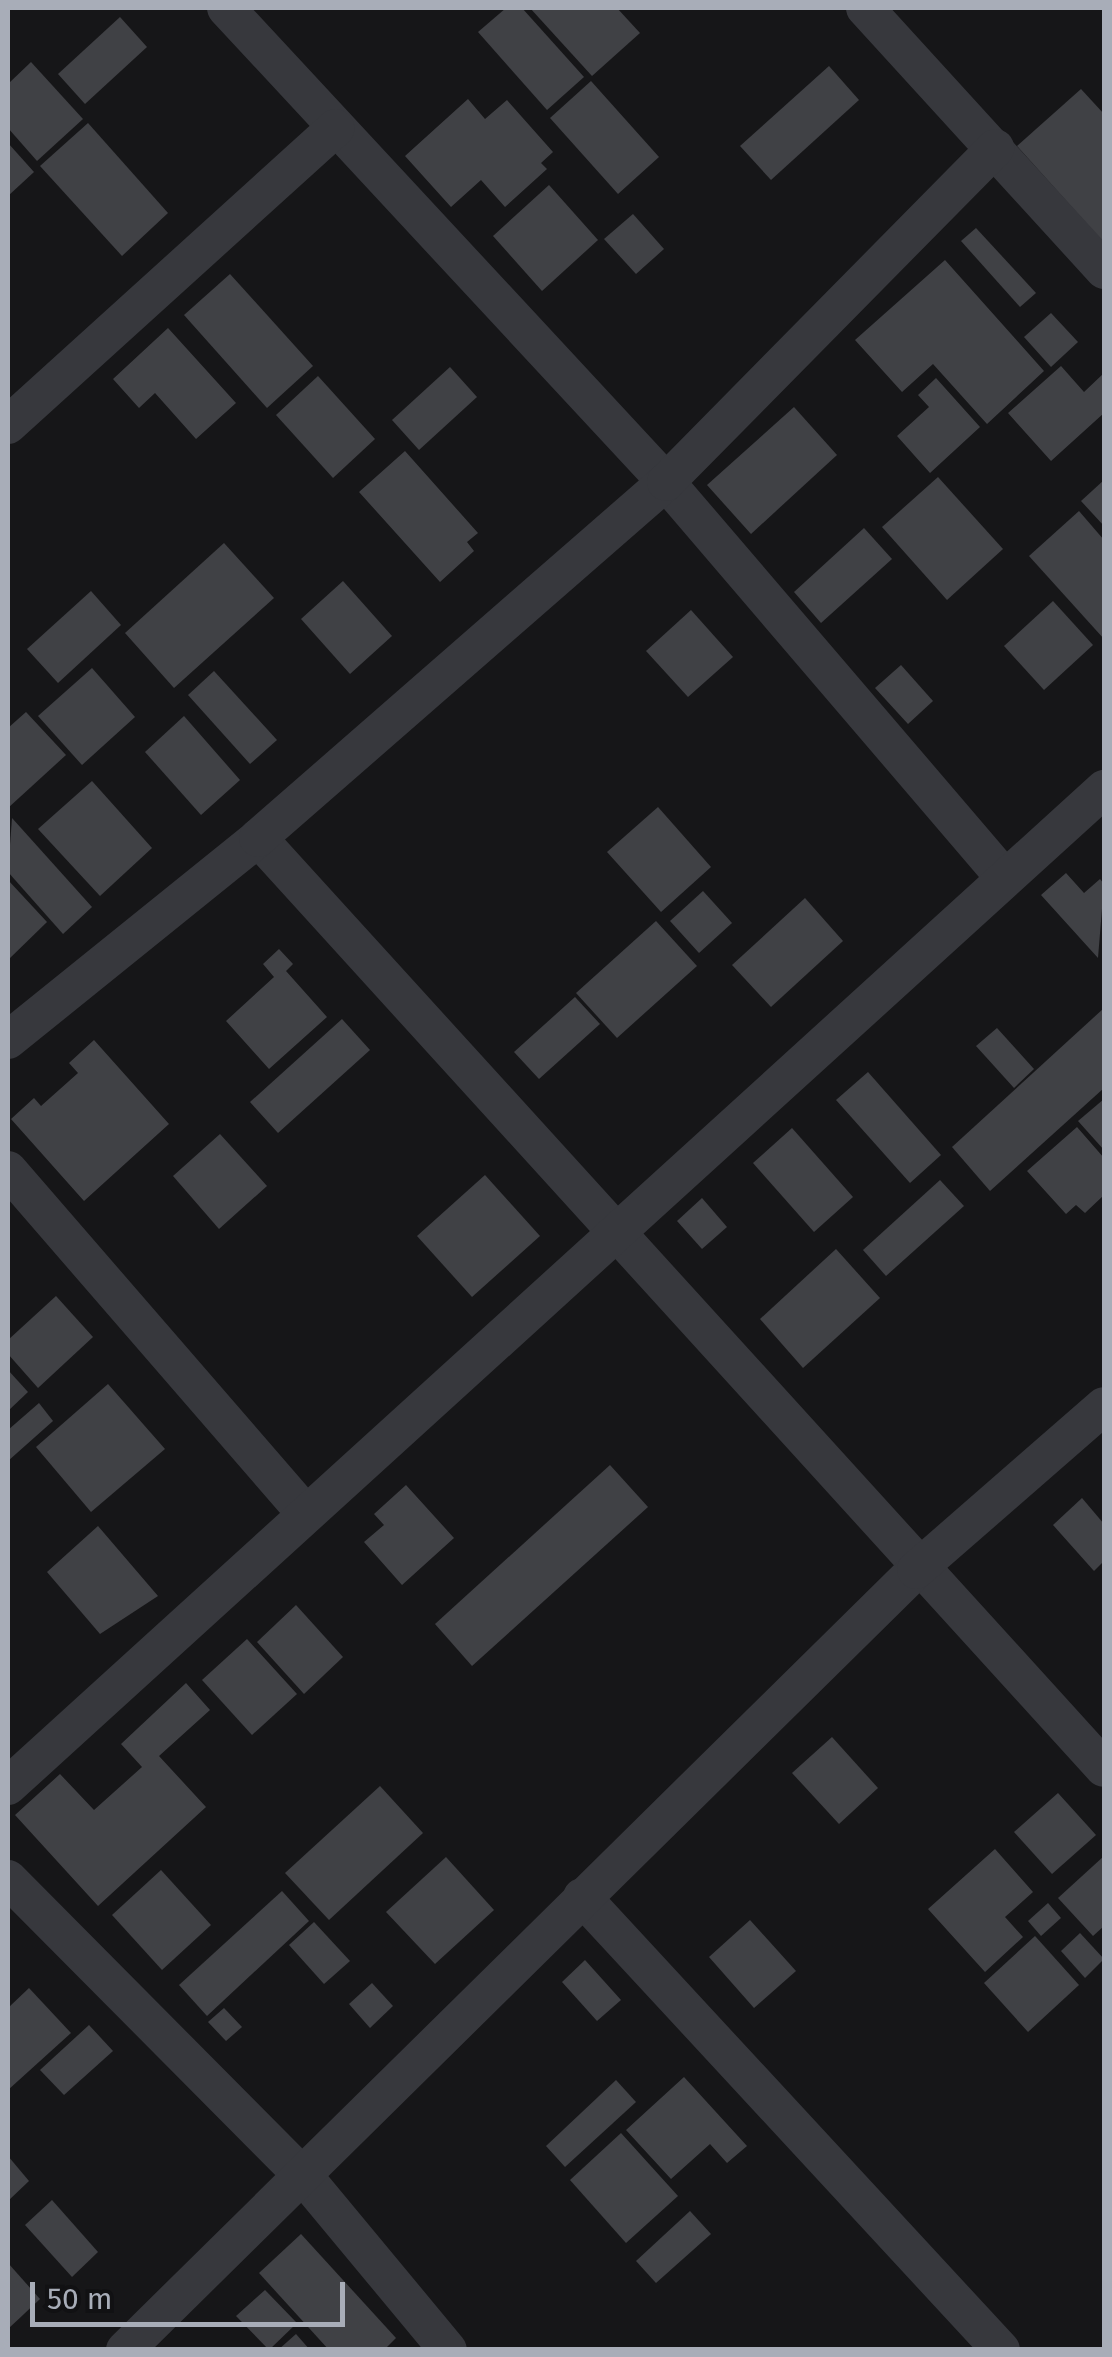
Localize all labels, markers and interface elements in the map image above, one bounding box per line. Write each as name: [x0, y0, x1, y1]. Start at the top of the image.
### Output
scale bar: [35, 2262, 350, 2324]
text: 50 m: [47, 2281, 112, 2317]

